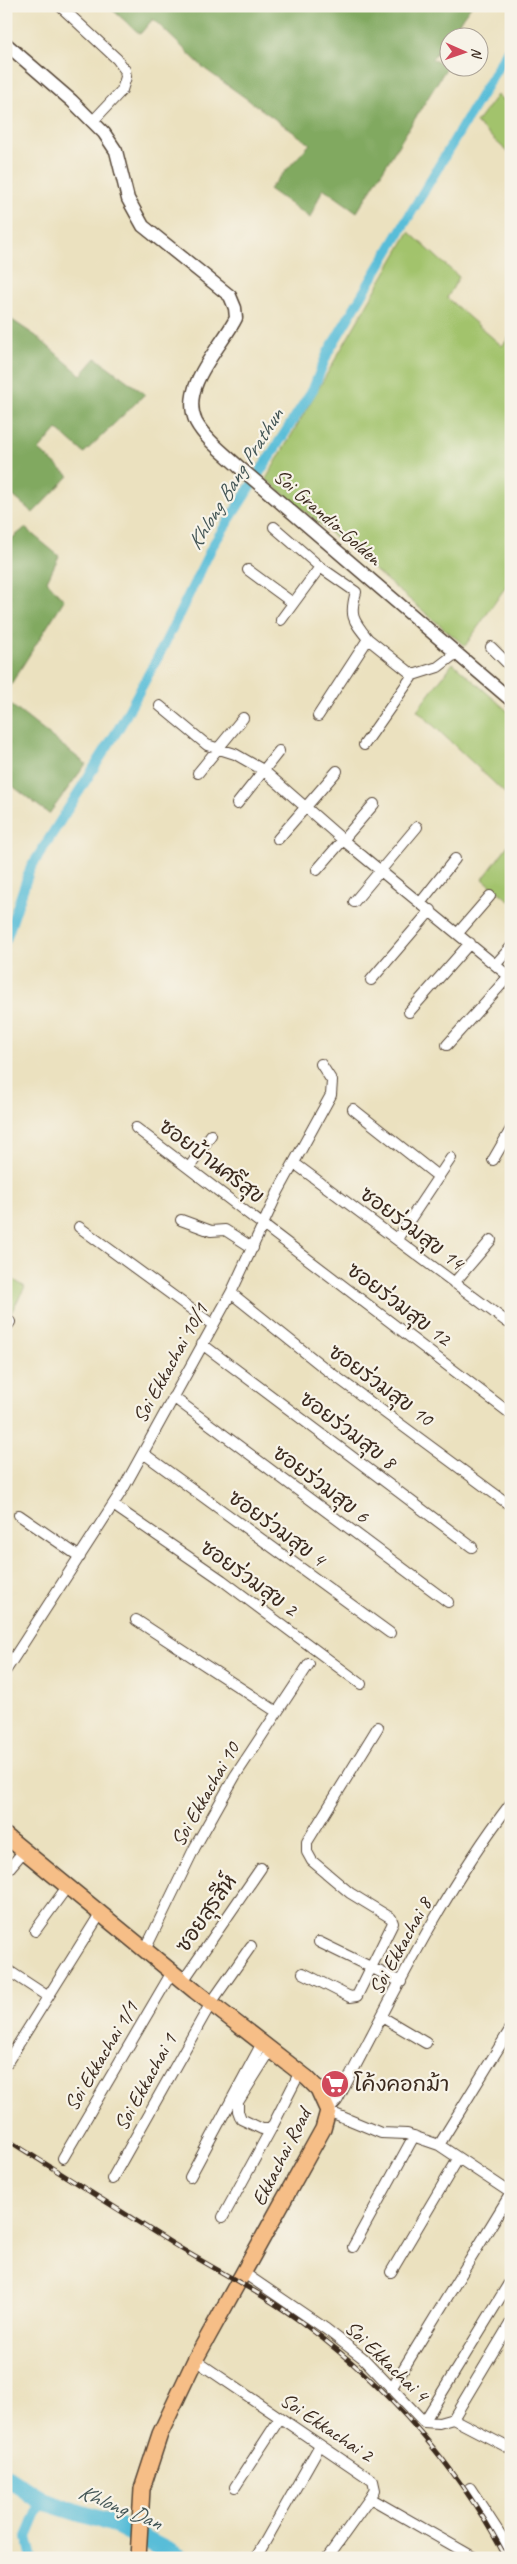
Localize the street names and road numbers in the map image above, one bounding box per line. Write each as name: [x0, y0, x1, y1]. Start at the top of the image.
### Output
street label: Soi Grandio-Golden: [269, 463, 389, 572]
street label: ซอยบ้านศรีสุข: [152, 1113, 270, 1212]
street label: ซอยร่วมสุข 14: [353, 1181, 471, 1279]
street label: ซอยร่วมสุข 12: [340, 1257, 457, 1355]
street label: Soi Ekkachai 10/1: [127, 1297, 214, 1427]
street label: ซอยร่วมสุข 10: [322, 1338, 440, 1435]
street label: ซอยร่วมสุข 8: [293, 1385, 403, 1479]
street label: ซอยร่วมสุข 6: [266, 1439, 375, 1531]
street label: ซอยร่วมสุข 4: [222, 1484, 333, 1576]
street label: ซอยร่วมสุข 2: [194, 1534, 304, 1625]
street label: Soi Ekkachai 10: [165, 1736, 246, 1851]
street label: ซอยสุรสีห์: [170, 1869, 245, 1959]
street label: Soi Ekkachai 8: [363, 1891, 438, 1999]
street label: Soi Ekkachai 1/1: [58, 1995, 145, 2115]
street label: Soi Ekkachai 1: [108, 2028, 183, 2135]
street label: Ekkachai Road: [245, 2101, 318, 2210]
street label: Soi Ekkachai 4: [340, 2315, 436, 2409]
street label: Soi Ekkachai 2: [276, 2386, 380, 2468]

